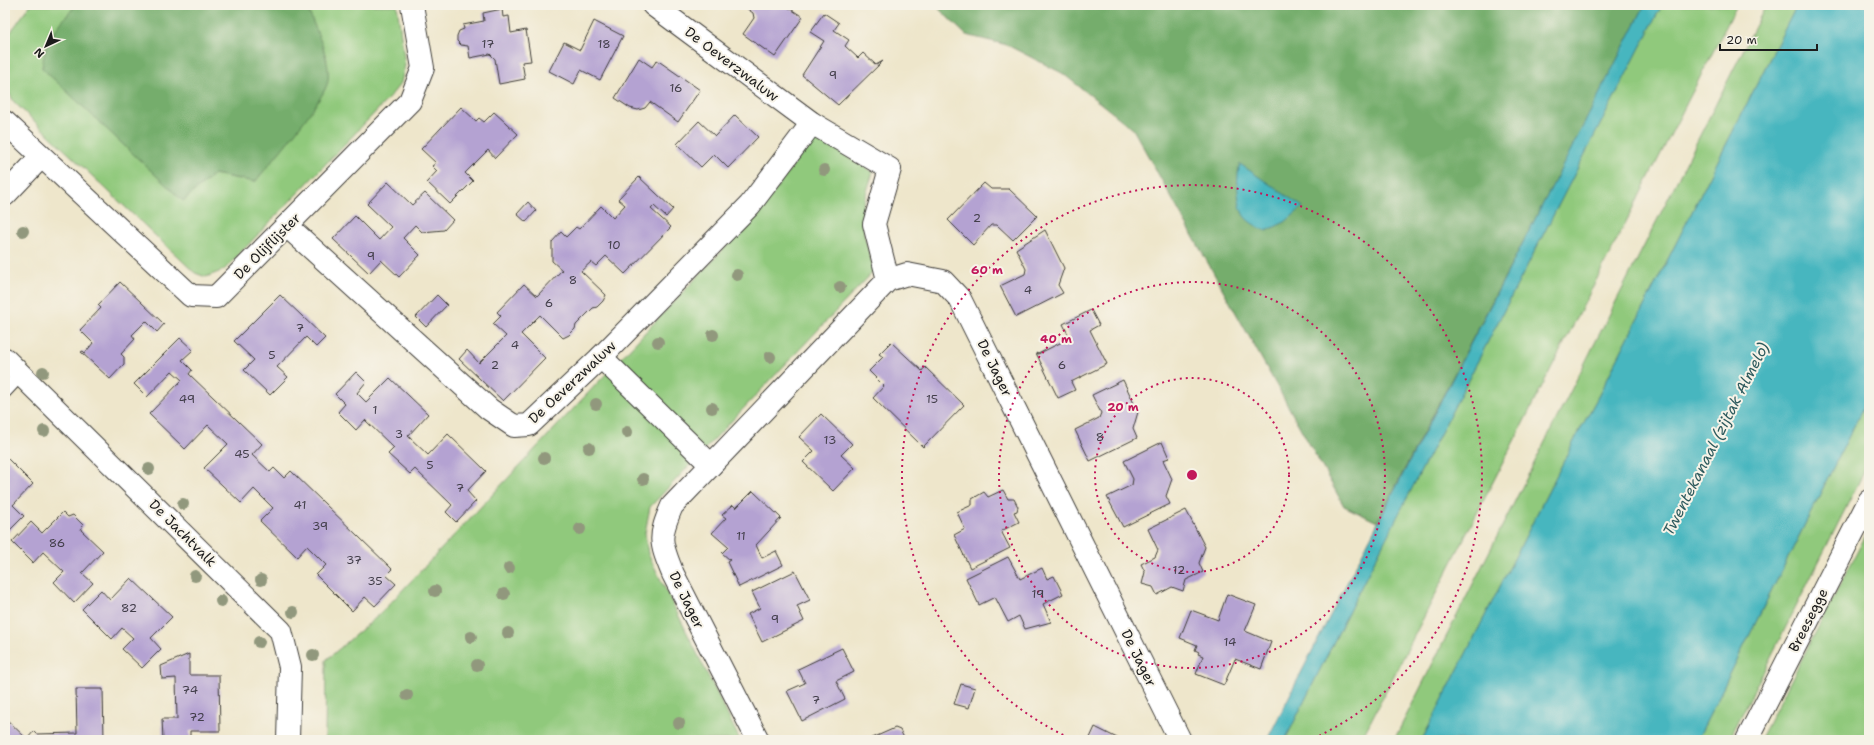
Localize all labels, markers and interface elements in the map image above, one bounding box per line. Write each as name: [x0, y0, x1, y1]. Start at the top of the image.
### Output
street label: De Oeverzwaluw: [681, 23, 783, 105]
north arrow: [26, 26, 66, 66]
scale bar: [1720, 26, 1817, 52]
text: 20 m: [1726, 32, 1757, 48]
house number: 17: [482, 36, 494, 52]
house number: 18: [597, 36, 611, 52]
text: N: [31, 44, 48, 61]
house number: 9: [829, 67, 837, 83]
house number: 16: [669, 80, 683, 96]
street label: De Olijflijster: [230, 209, 304, 283]
house number: 2: [973, 210, 981, 226]
house number: 10: [607, 237, 621, 253]
house number: 9: [367, 248, 375, 264]
text: 60 m: [971, 262, 1003, 278]
house number: 8: [569, 272, 577, 288]
house number: 4: [1024, 282, 1032, 298]
house number: 6: [545, 295, 553, 311]
house number: 7: [296, 320, 304, 336]
text: 40 m: [1040, 331, 1072, 347]
street label: De Jager: [973, 336, 1017, 400]
house number: 4: [511, 337, 519, 353]
street label: De Oeverzwaluw: [524, 337, 620, 427]
water label: Twentekanaal (zijtak Almelo): [1658, 339, 1774, 539]
house number: 5: [268, 347, 276, 363]
house number: 2: [491, 357, 499, 373]
house number: 6: [1058, 357, 1066, 373]
house number: 49: [179, 391, 195, 407]
house number: 15: [926, 391, 938, 407]
text: 20 m: [1107, 399, 1139, 415]
house number: 1: [372, 402, 378, 418]
house number: 3: [395, 426, 403, 442]
house number: 8: [1096, 429, 1104, 445]
house number: 13: [824, 432, 836, 448]
house number: 45: [234, 446, 250, 462]
house number: 5: [426, 457, 434, 473]
centre of rings: [1185, 468, 1199, 482]
house number: 7: [456, 480, 464, 496]
street label: De Jachtvalk: [145, 495, 221, 571]
house number: 41: [294, 497, 306, 513]
house number: 39: [312, 518, 328, 534]
house number: 11: [736, 528, 746, 544]
house number: 86: [49, 535, 65, 551]
house number: 37: [346, 552, 362, 568]
house number: 12: [1173, 562, 1185, 578]
street label: De Jager: [665, 568, 709, 632]
house number: 35: [367, 573, 383, 589]
street label: Breesegge: [1784, 585, 1832, 655]
house number: 19: [1032, 586, 1044, 602]
house number: 82: [121, 600, 137, 616]
house number: 9: [771, 611, 779, 627]
street label: De Jager: [1117, 626, 1161, 690]
house number: 14: [1224, 634, 1236, 650]
house number: 74: [182, 682, 198, 698]
house number: 7: [812, 692, 820, 708]
house number: 72: [189, 709, 205, 725]

